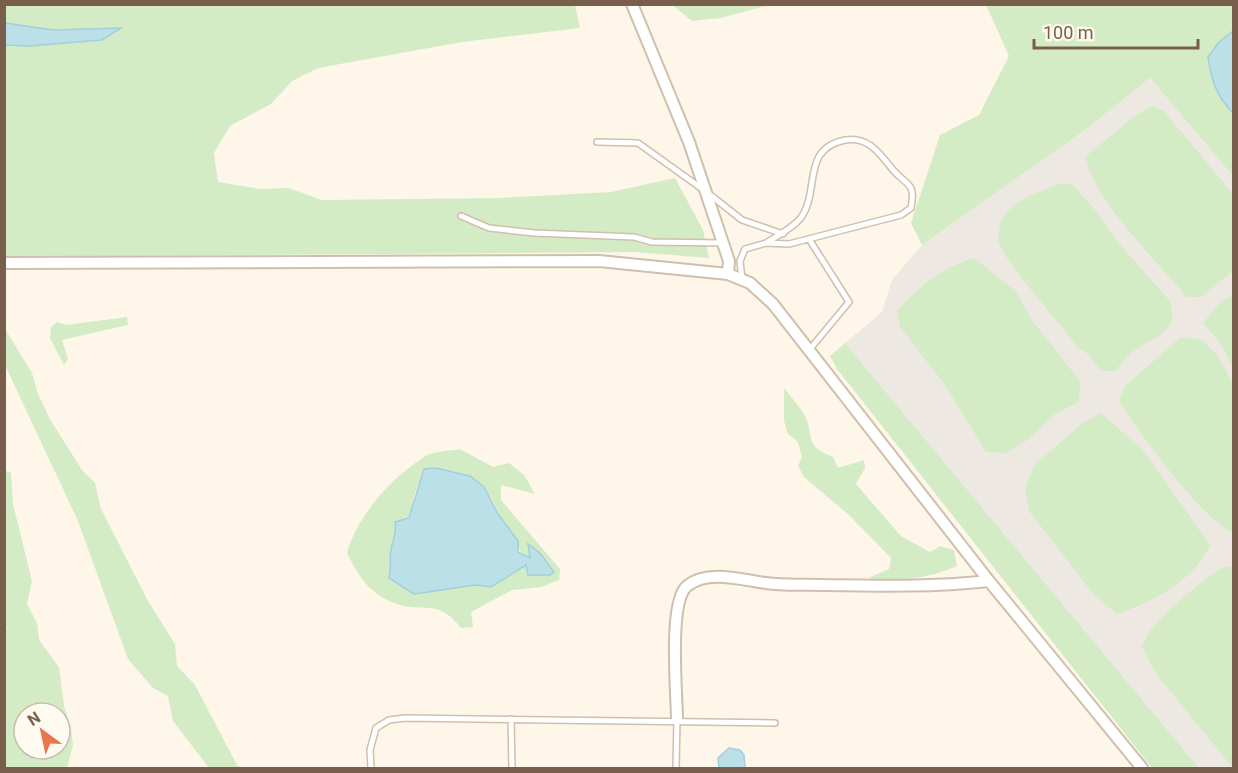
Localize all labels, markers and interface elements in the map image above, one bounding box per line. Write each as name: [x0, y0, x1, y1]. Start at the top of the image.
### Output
scale bar: [1034, 12, 1198, 50]
text: 100 m: [1043, 22, 1094, 43]
north arrow: [12, 701, 72, 761]
text: N: [24, 708, 44, 730]

